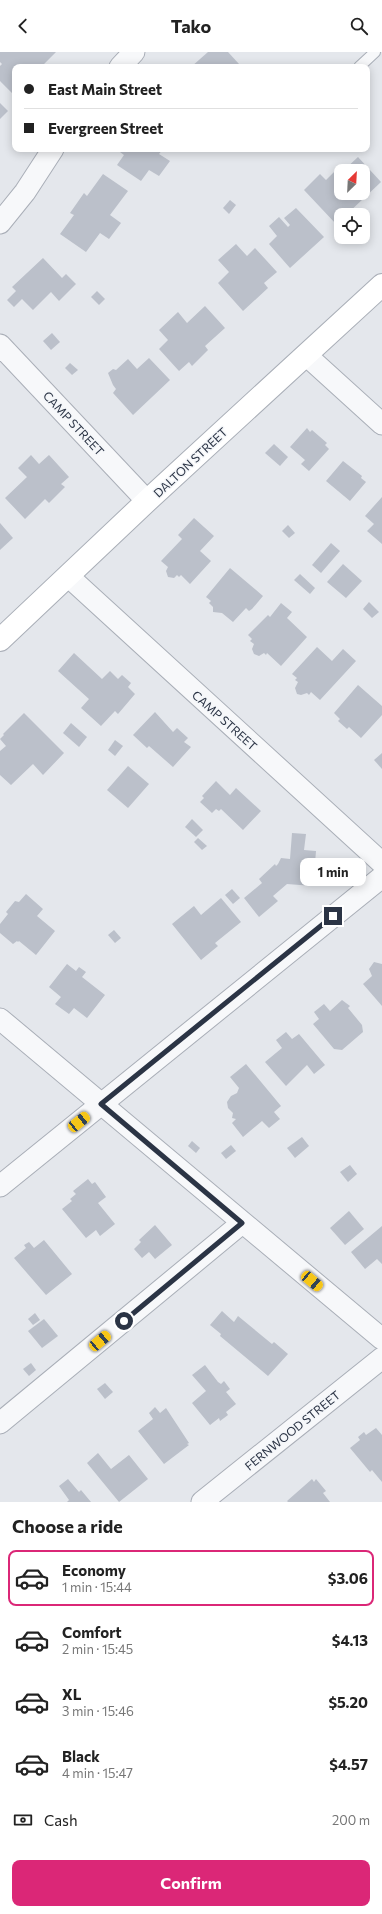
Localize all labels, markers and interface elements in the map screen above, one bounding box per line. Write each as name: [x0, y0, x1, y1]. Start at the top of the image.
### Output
icon: back: [12, 15, 34, 37]
text: Tako: [171, 15, 211, 37]
icon: search: [348, 15, 370, 37]
text: East Main Street: [48, 80, 162, 98]
text: Evergreen Street: [48, 119, 163, 137]
north arrow: [334, 164, 370, 200]
map controls: [334, 164, 370, 244]
button: locate: [334, 208, 370, 244]
street label: CAMP STREET: [41, 388, 107, 458]
street label: DALTON STREET: [150, 424, 230, 500]
street label: CAMP STREET: [190, 687, 261, 753]
callout: 1 min: [300, 858, 366, 886]
text: 1 min: [318, 864, 348, 880]
route end: [324, 907, 342, 925]
car: [66, 1110, 92, 1134]
car: [299, 1269, 325, 1293]
route start: [115, 1312, 133, 1330]
car: [87, 1329, 113, 1353]
street label: FERNWOOD STREET: [242, 1387, 343, 1473]
text: Choose a ride: [12, 1515, 123, 1537]
icon: car: [14, 1560, 50, 1596]
text: Economy: [62, 1561, 126, 1579]
text: $3.06: [328, 1569, 368, 1587]
text: 1 min · 15:44: [62, 1579, 132, 1595]
icon: car: [14, 1622, 50, 1658]
text: Comfort: [62, 1623, 122, 1641]
text: $4.13: [332, 1631, 368, 1649]
text: 2 min · 15:45: [62, 1641, 133, 1657]
icon: car: [14, 1684, 50, 1720]
text: XL: [62, 1685, 81, 1703]
text: $5.20: [328, 1693, 368, 1711]
text: 3 min · 15:46: [62, 1703, 134, 1719]
icon: car: [14, 1746, 50, 1782]
text: Black: [62, 1747, 100, 1765]
text: $4.57: [329, 1755, 368, 1773]
text: 4 min · 15:47: [62, 1765, 133, 1781]
icon: cash: [12, 1809, 34, 1831]
text: Cash: [44, 1811, 78, 1829]
text: 200 m: [332, 1812, 370, 1828]
button: Confirm: [12, 1860, 370, 1906]

